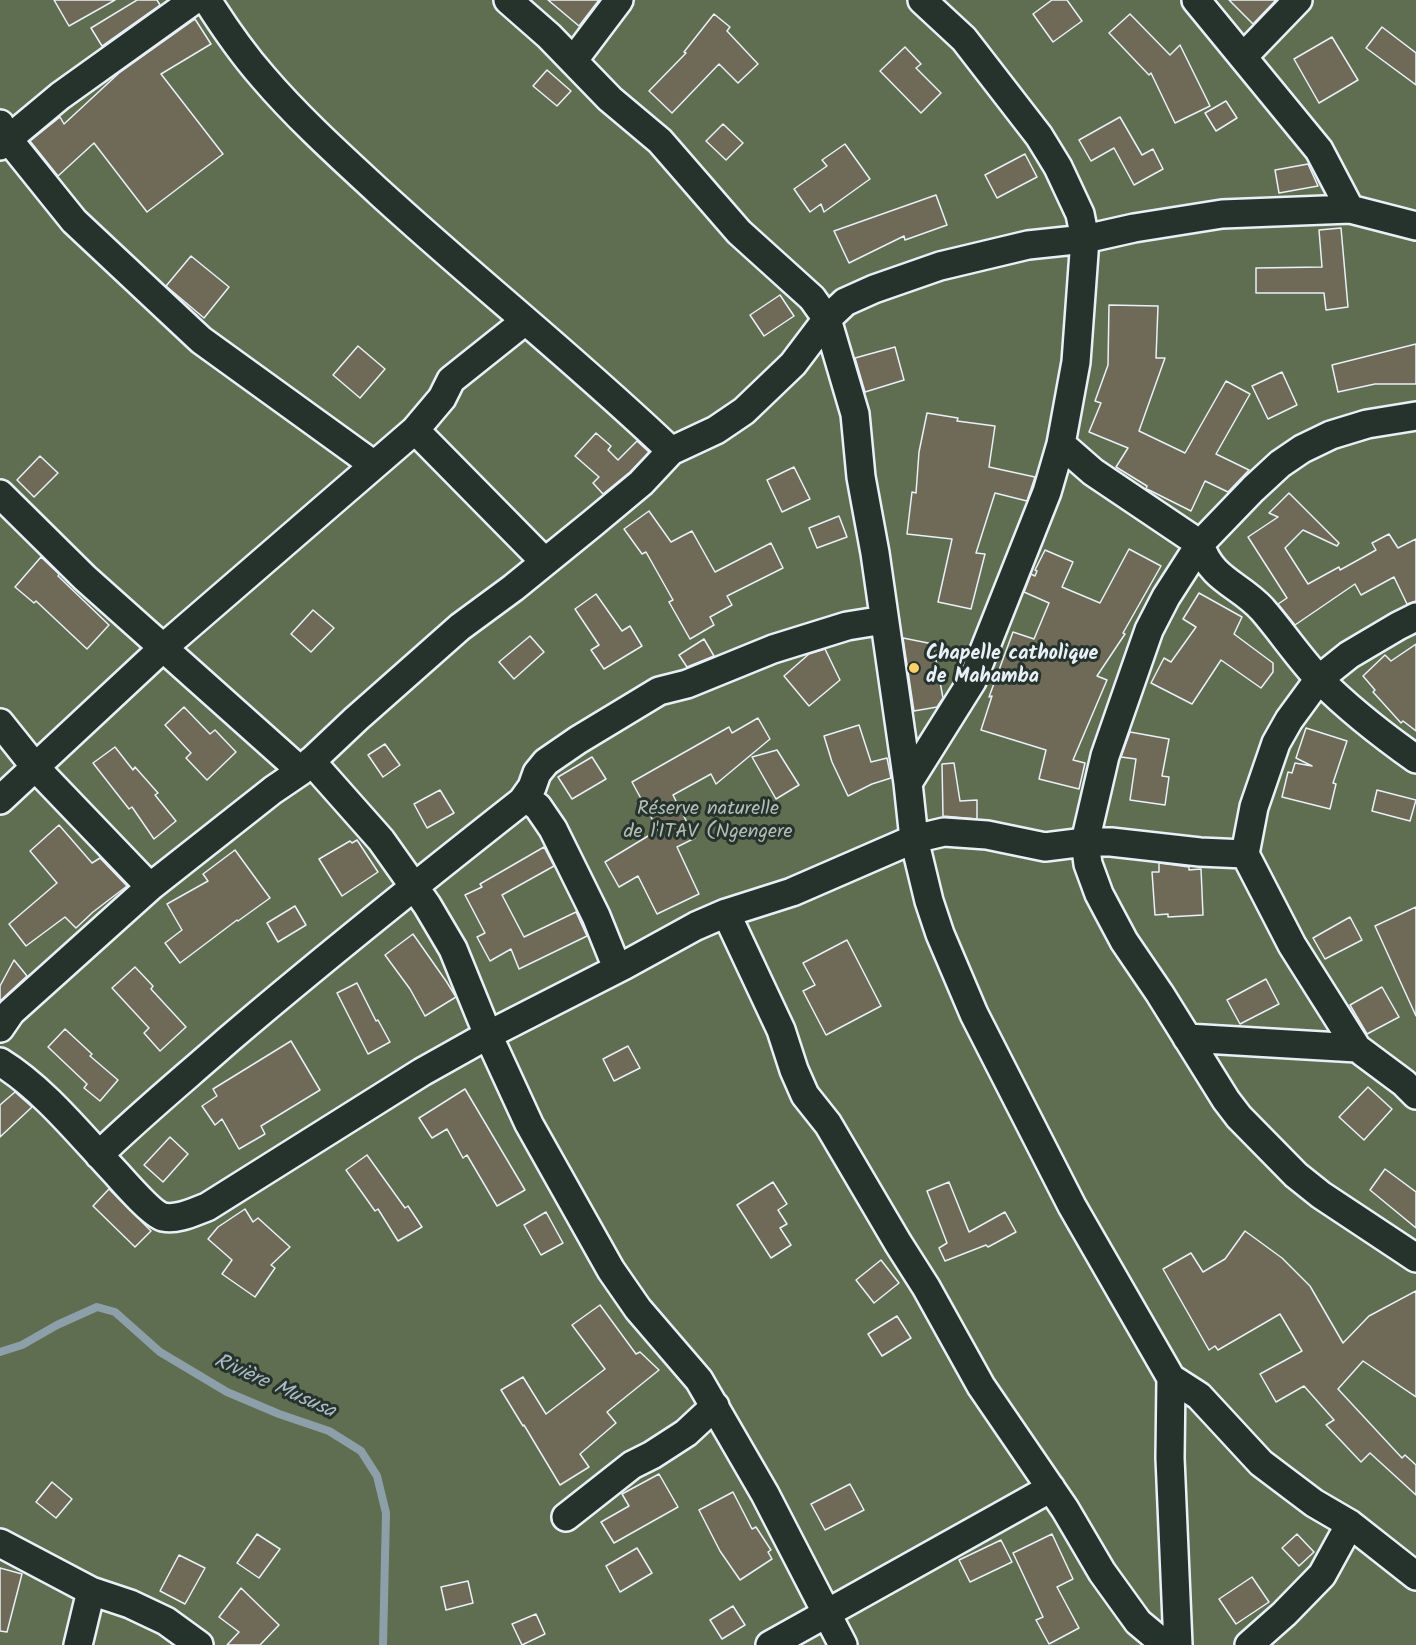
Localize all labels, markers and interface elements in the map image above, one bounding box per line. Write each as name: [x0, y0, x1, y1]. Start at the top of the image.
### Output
place label: Chapelle catholique de Mahamba: [926, 644, 1098, 691]
marker: Chapelle catholique de Mahamba: [907, 661, 921, 675]
park label: Réserve naturelle de l'ITAV (Ngengere: [623, 799, 793, 846]
water label: Rivière Mususa: [210, 1350, 338, 1426]

